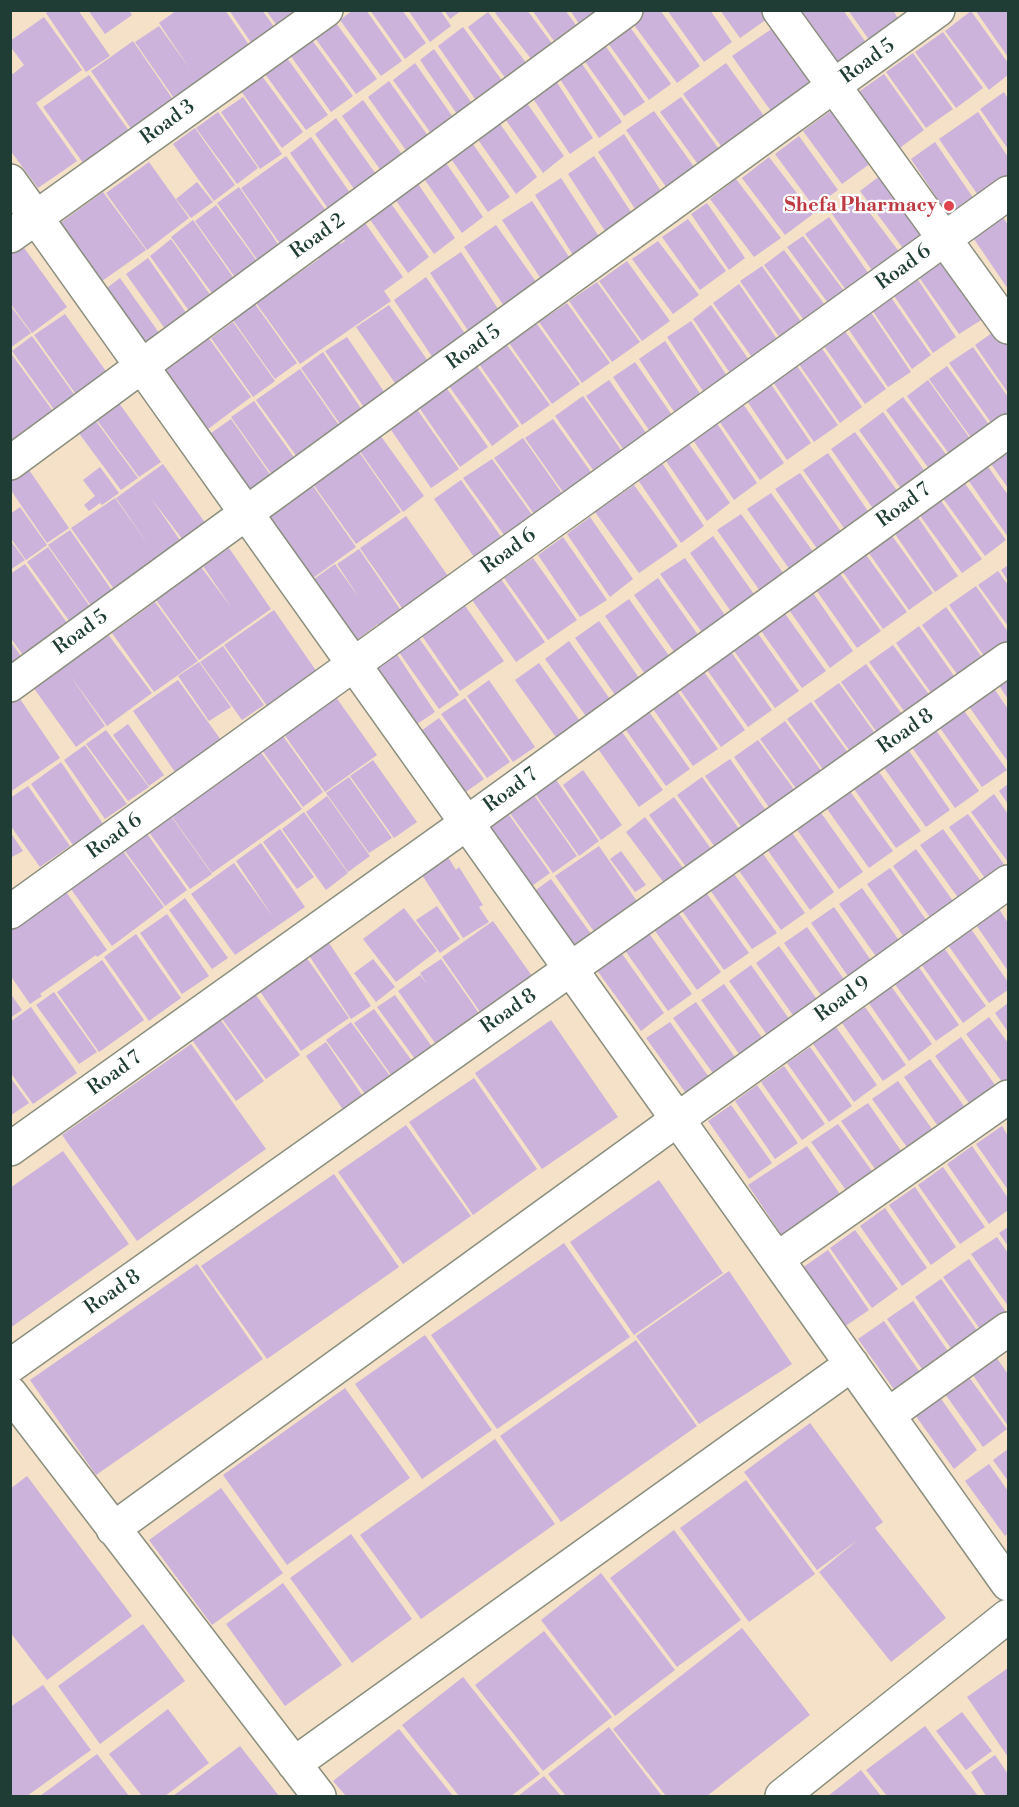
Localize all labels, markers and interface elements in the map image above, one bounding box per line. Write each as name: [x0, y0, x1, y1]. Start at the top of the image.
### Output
street label: Road 5: [836, 34, 900, 90]
street label: Road 3: [136, 95, 200, 151]
place label: Shefa Pharmacy: [784, 194, 937, 218]
marker: Shefa Pharmacy: [942, 199, 956, 213]
street label: Road 2: [286, 209, 350, 265]
street label: Road 6: [872, 240, 936, 296]
street label: Road 5: [442, 320, 506, 376]
street label: Road 7: [872, 478, 936, 534]
street label: Road 6: [477, 524, 541, 580]
street label: Road 5: [49, 605, 113, 661]
street label: Road 8: [873, 704, 939, 760]
street label: Road 7: [479, 763, 543, 819]
street label: Road 6: [83, 809, 147, 865]
street label: Road 9: [811, 972, 875, 1028]
street label: Road 8: [476, 984, 542, 1040]
street label: Road 7: [83, 1046, 147, 1102]
street label: Road 8: [80, 1265, 146, 1321]

